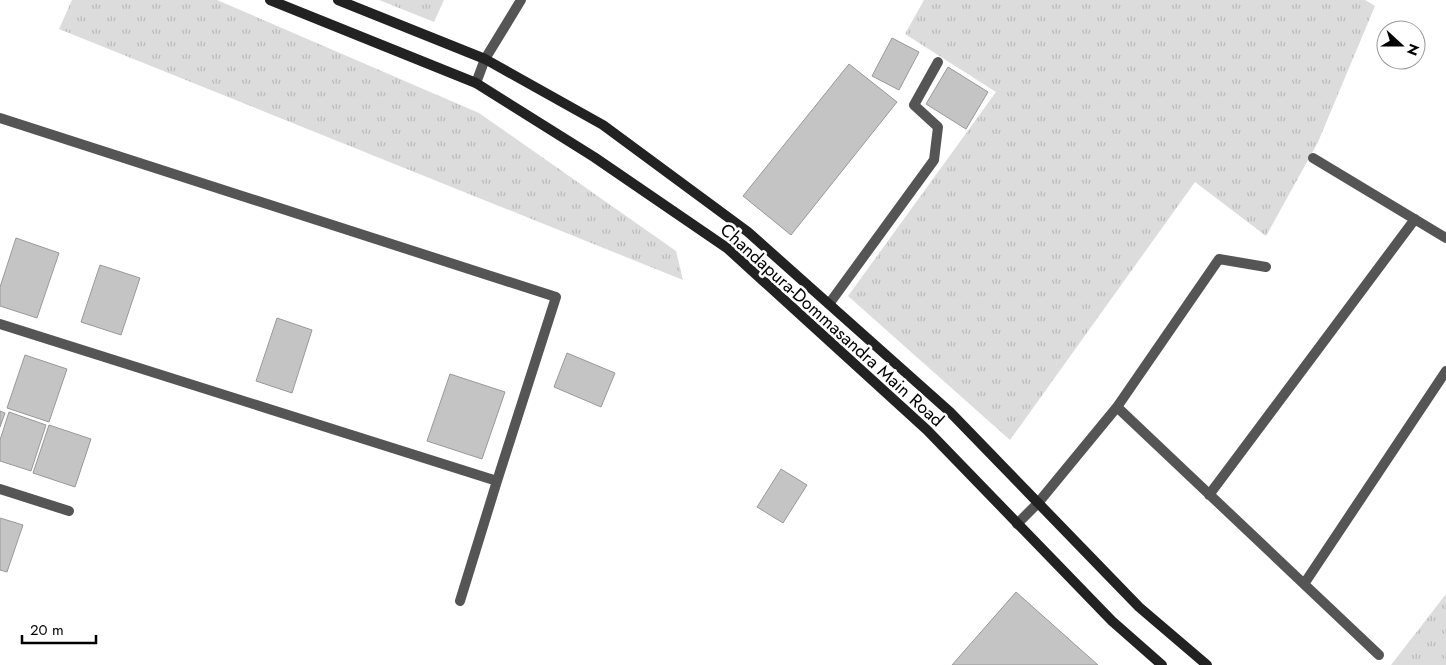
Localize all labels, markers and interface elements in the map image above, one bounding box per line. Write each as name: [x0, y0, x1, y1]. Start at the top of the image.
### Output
north arrow: [1376, 20, 1426, 70]
text: N: [1402, 41, 1424, 58]
street label: Chandapura-Dommasandra Main Road: [714, 217, 950, 433]
scale bar: [22, 612, 96, 644]
text: 20 m: [30, 619, 64, 641]

